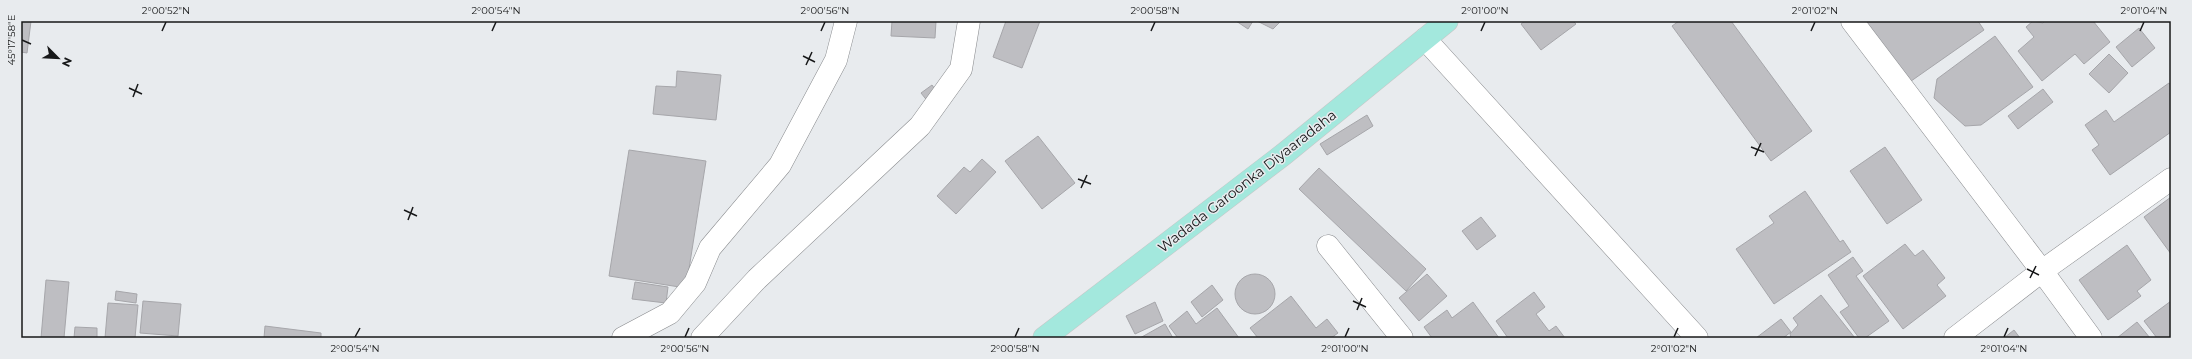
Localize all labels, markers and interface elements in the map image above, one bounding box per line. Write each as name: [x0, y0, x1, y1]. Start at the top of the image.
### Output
text: 2°00'52"N: [142, 4, 190, 17]
text: 2°00'54"N: [471, 4, 521, 17]
text: 2°00'56"N: [801, 4, 849, 17]
text: 2°00'58"N: [1130, 4, 1180, 17]
text: 2°01'00"N: [1461, 4, 1509, 17]
text: 2°01'02"N: [1792, 4, 1838, 17]
text: 2°01'04"N: [2120, 4, 2168, 17]
text: 45°17'58"E: [5, 14, 18, 66]
north arrow: [38, 38, 78, 78]
text: N: [59, 55, 75, 69]
street label: Wadada Garoonka Diyaaradaha: [1154, 106, 1340, 256]
text: 2°00'54"N: [330, 342, 380, 355]
text: 2°00'56"N: [661, 342, 709, 355]
text: 2°00'58"N: [990, 342, 1040, 355]
text: 2°01'00"N: [1321, 342, 1369, 355]
text: 2°01'02"N: [1651, 342, 1697, 355]
text: 2°01'04"N: [1980, 342, 2028, 355]

